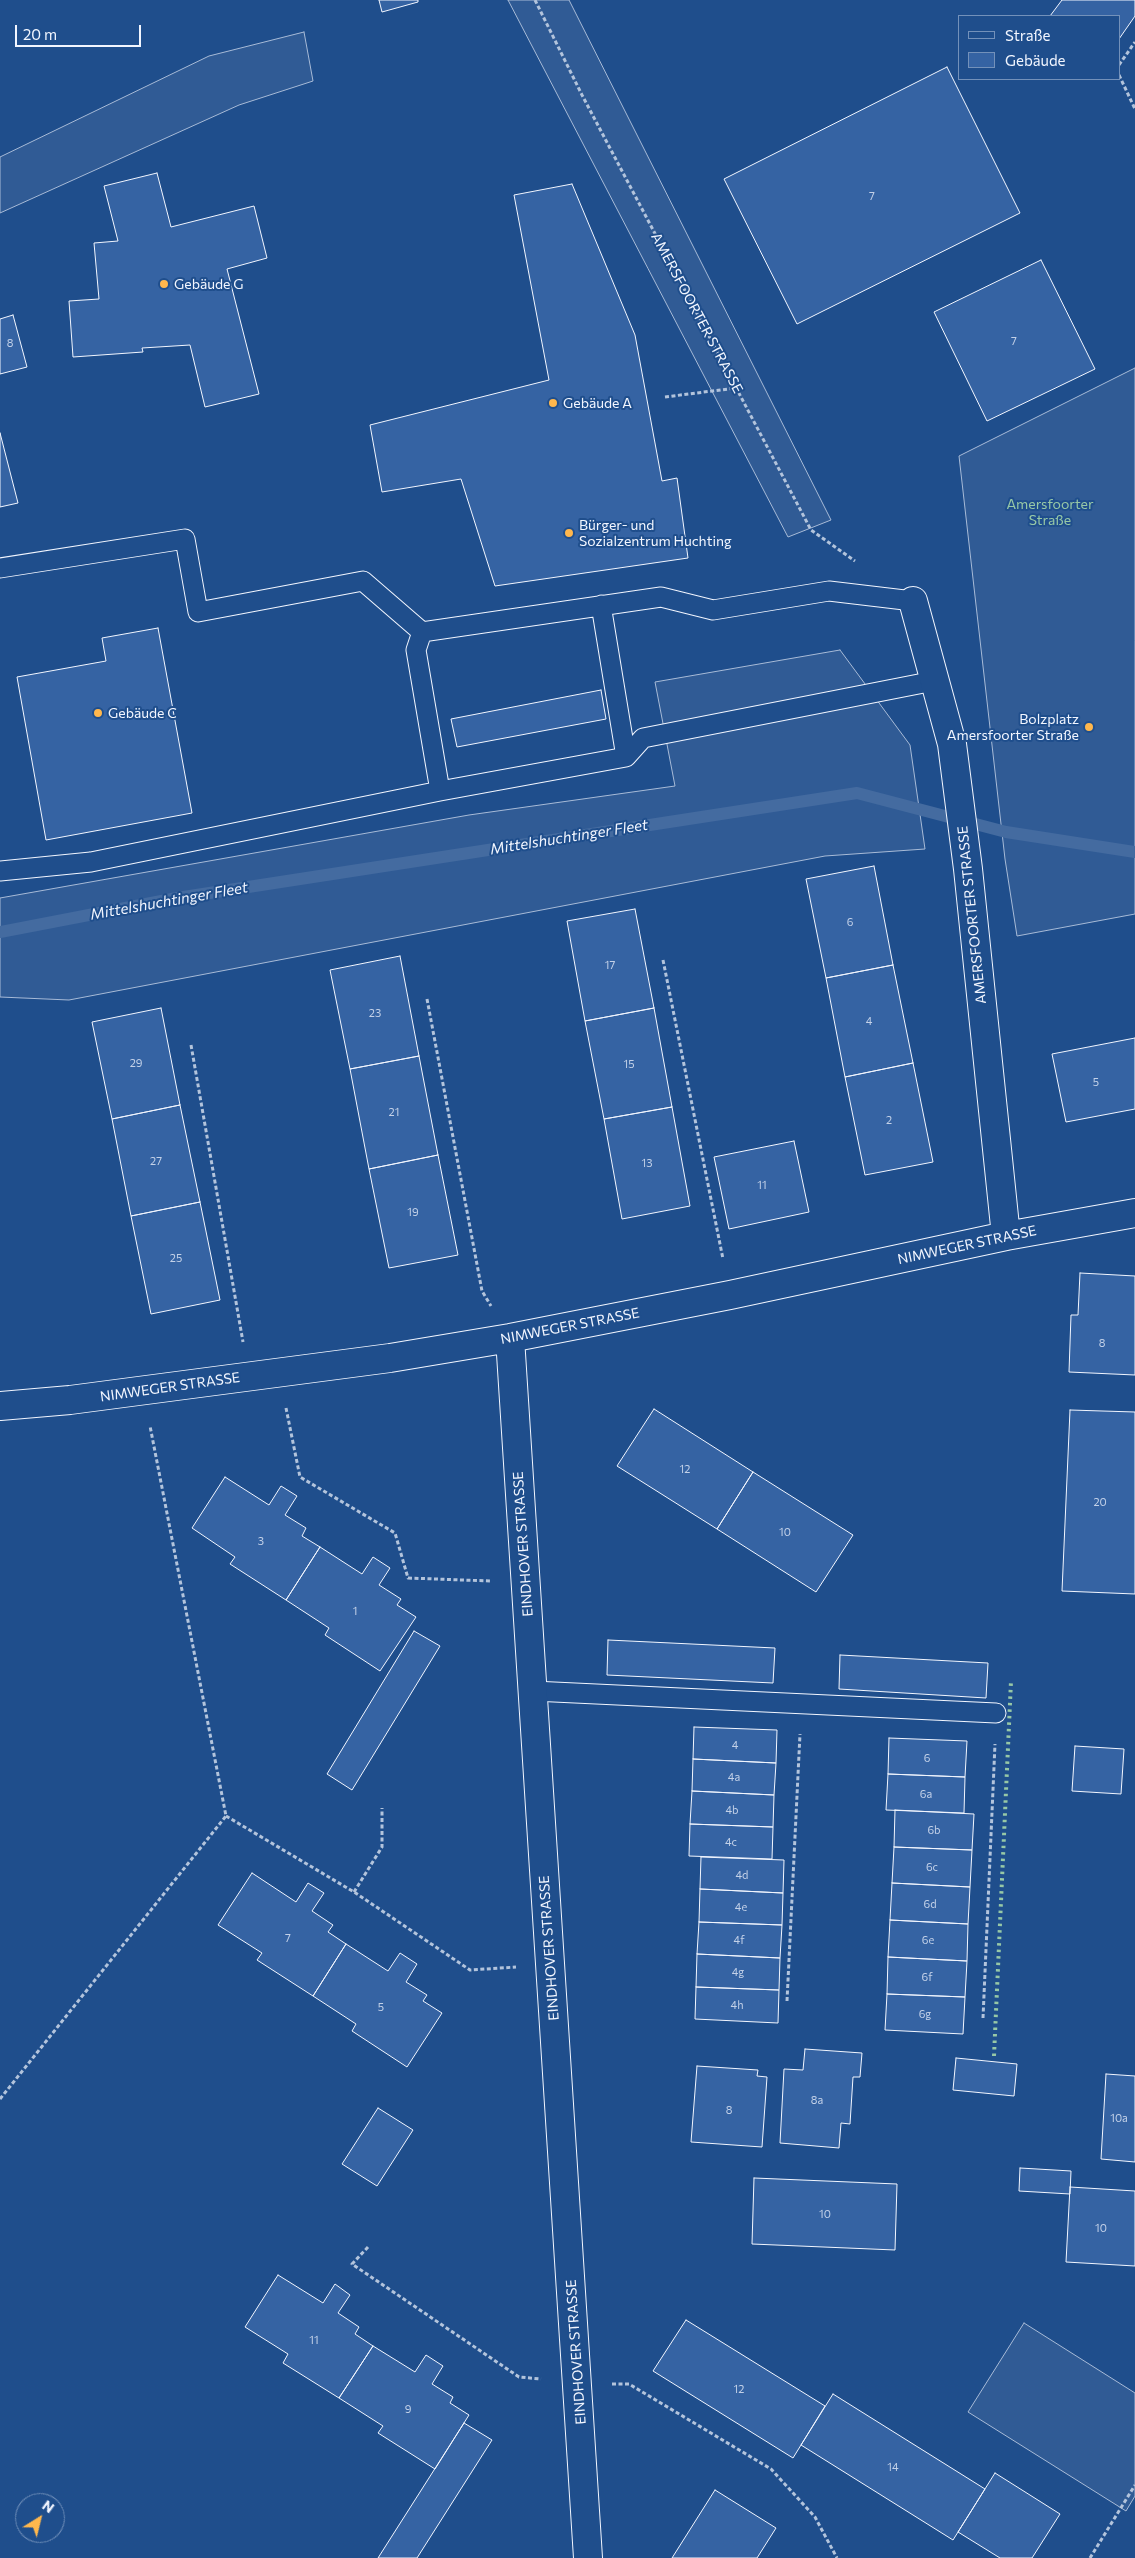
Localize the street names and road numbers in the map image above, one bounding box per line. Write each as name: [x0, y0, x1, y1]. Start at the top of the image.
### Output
street label: AMERSFOORTER STRASSE: [648, 230, 746, 396]
street label: AMERSFOORTER STRASSE: [954, 825, 990, 1005]
street label: NIMWEGER STRASSE: [896, 1222, 1038, 1268]
street label: NIMWEGER STRASSE: [499, 1304, 641, 1348]
street label: NIMWEGER STRASSE: [99, 1369, 241, 1405]
street label: EINDHOVER STRASSE: [510, 1471, 536, 1617]
street label: EINDHOVER STRASSE: [536, 1875, 562, 2021]
street label: EINDHOVER STRASSE: [563, 2279, 589, 2425]

